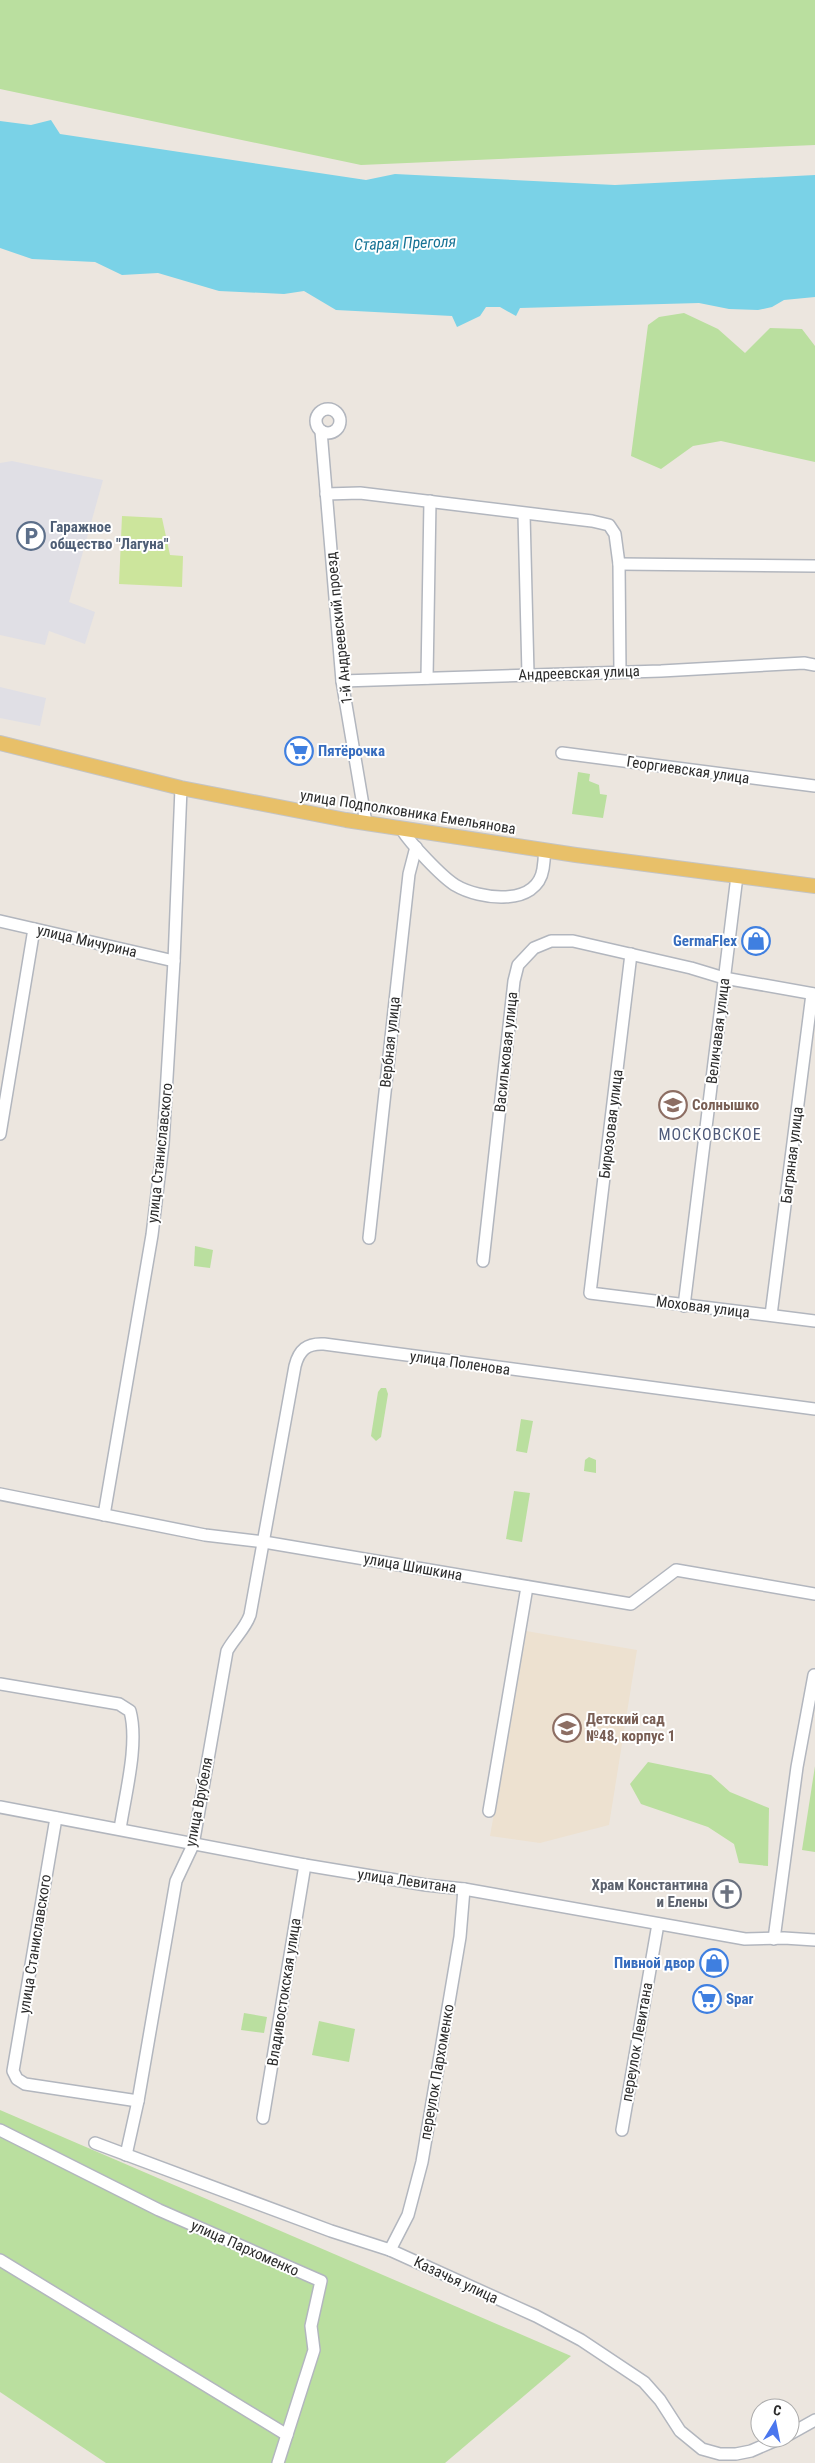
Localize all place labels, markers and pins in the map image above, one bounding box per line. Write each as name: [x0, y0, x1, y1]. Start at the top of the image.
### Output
place label: Гаражное общество "Лагуна": [50, 518, 169, 553]
parking icon: Гаражное общество "Лагуна": [16, 521, 46, 551]
supermarket icon: Пятёрочка: [284, 736, 314, 766]
place label: Пятёрочка: [318, 742, 385, 760]
shop icon: GermaFlex: [741, 926, 771, 956]
place label: GermaFlex: [673, 932, 737, 950]
school or university icon: Солнышко: [658, 1090, 688, 1120]
place label: Солнышко: [692, 1096, 759, 1114]
place label: Детский сад №48, корпус 1: [586, 1710, 675, 1745]
school or university icon: Детский сад №48, корпус 1: [552, 1713, 582, 1743]
place label: Храм Константина и Елены: [591, 1876, 708, 1911]
church icon: Храм Константина и Елены: [712, 1879, 742, 1909]
shop icon: Пивной двор: [699, 1948, 729, 1978]
place label: Пивной двор: [614, 1954, 695, 1972]
supermarket icon: Spar: [692, 1984, 722, 2014]
place label: Spar: [726, 1990, 754, 2008]

